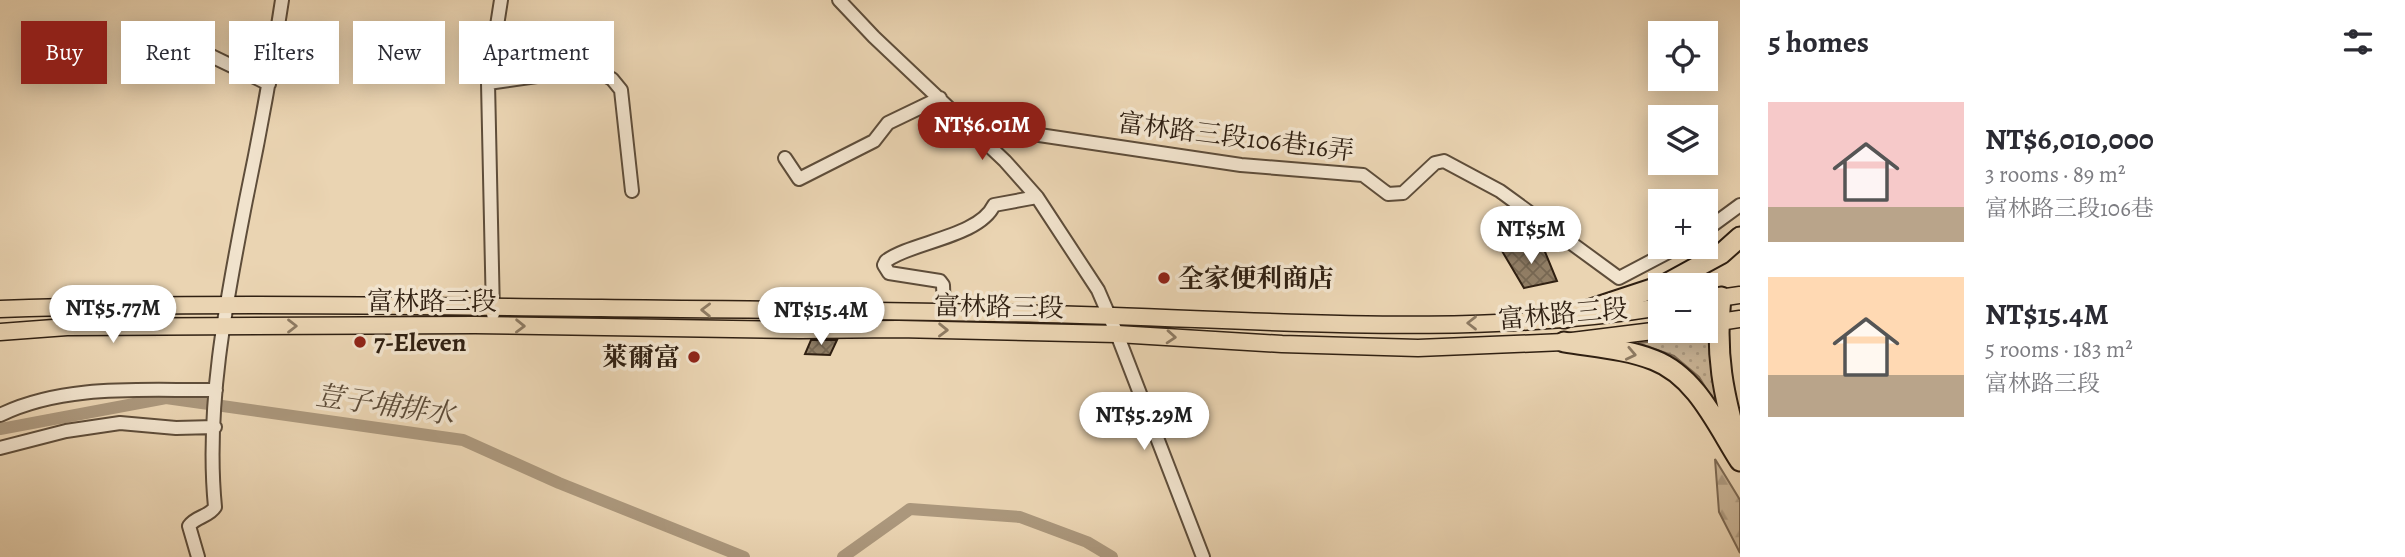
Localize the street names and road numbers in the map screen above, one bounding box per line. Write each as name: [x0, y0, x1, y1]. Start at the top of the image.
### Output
street label: 富林路三段106巷16弄: [1116, 105, 1356, 169]
street label: 富林路三段: [367, 284, 497, 319]
street label: 富林路三段: [934, 288, 1064, 326]
street label: 富林路三段: [1497, 291, 1629, 337]

